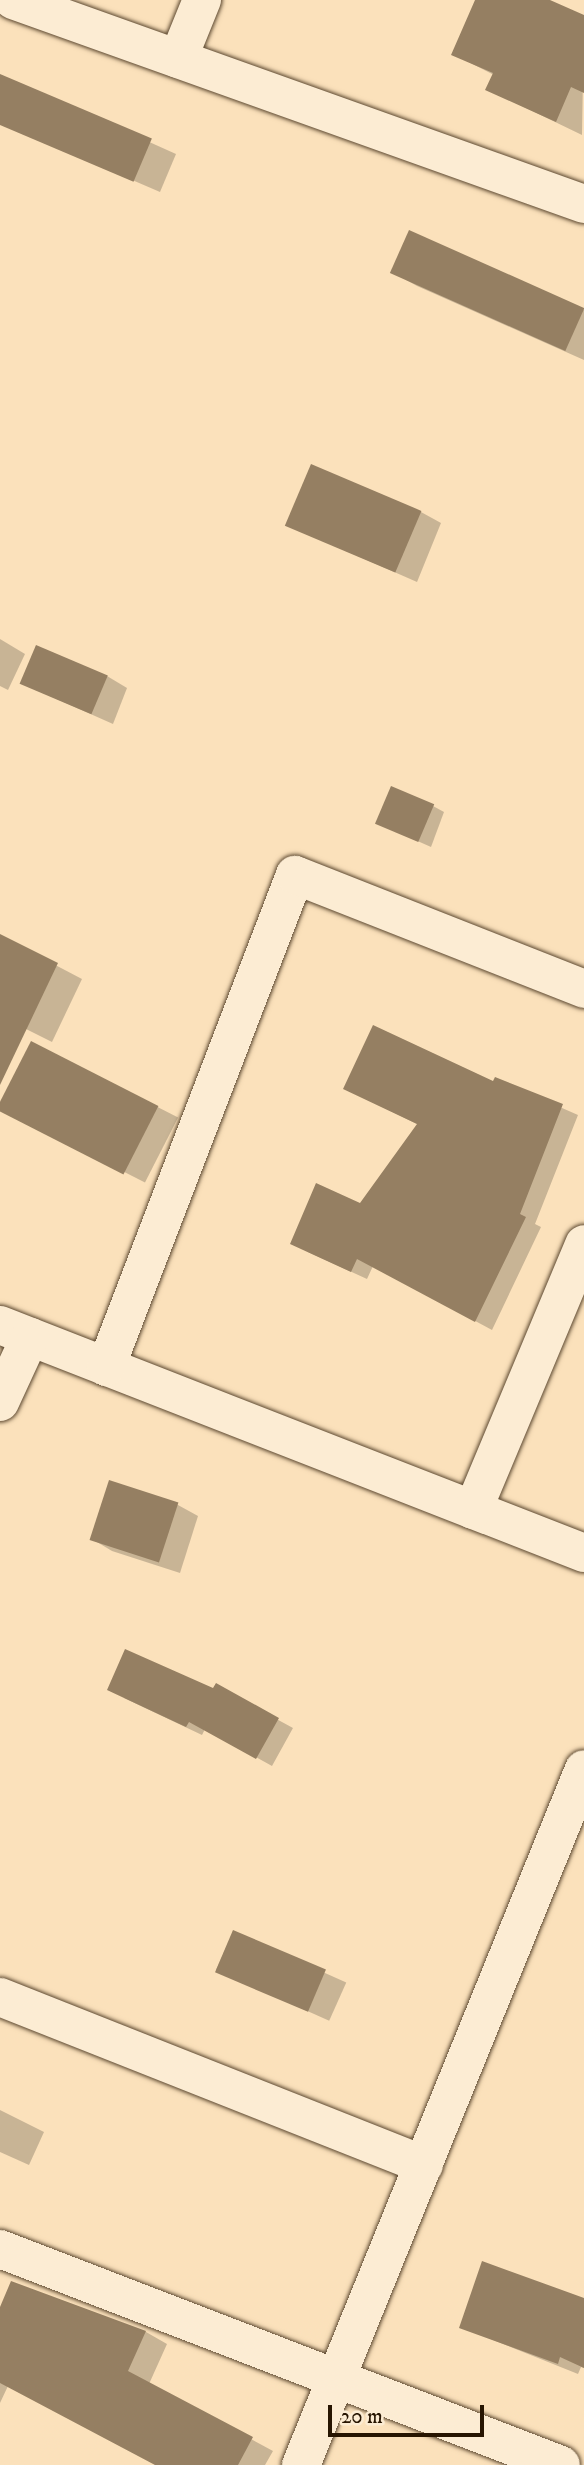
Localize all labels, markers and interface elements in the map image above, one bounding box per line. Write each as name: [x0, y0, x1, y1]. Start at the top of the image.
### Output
scale bar: [332, 2392, 488, 2436]
text: 20 m: [341, 2404, 383, 2430]

